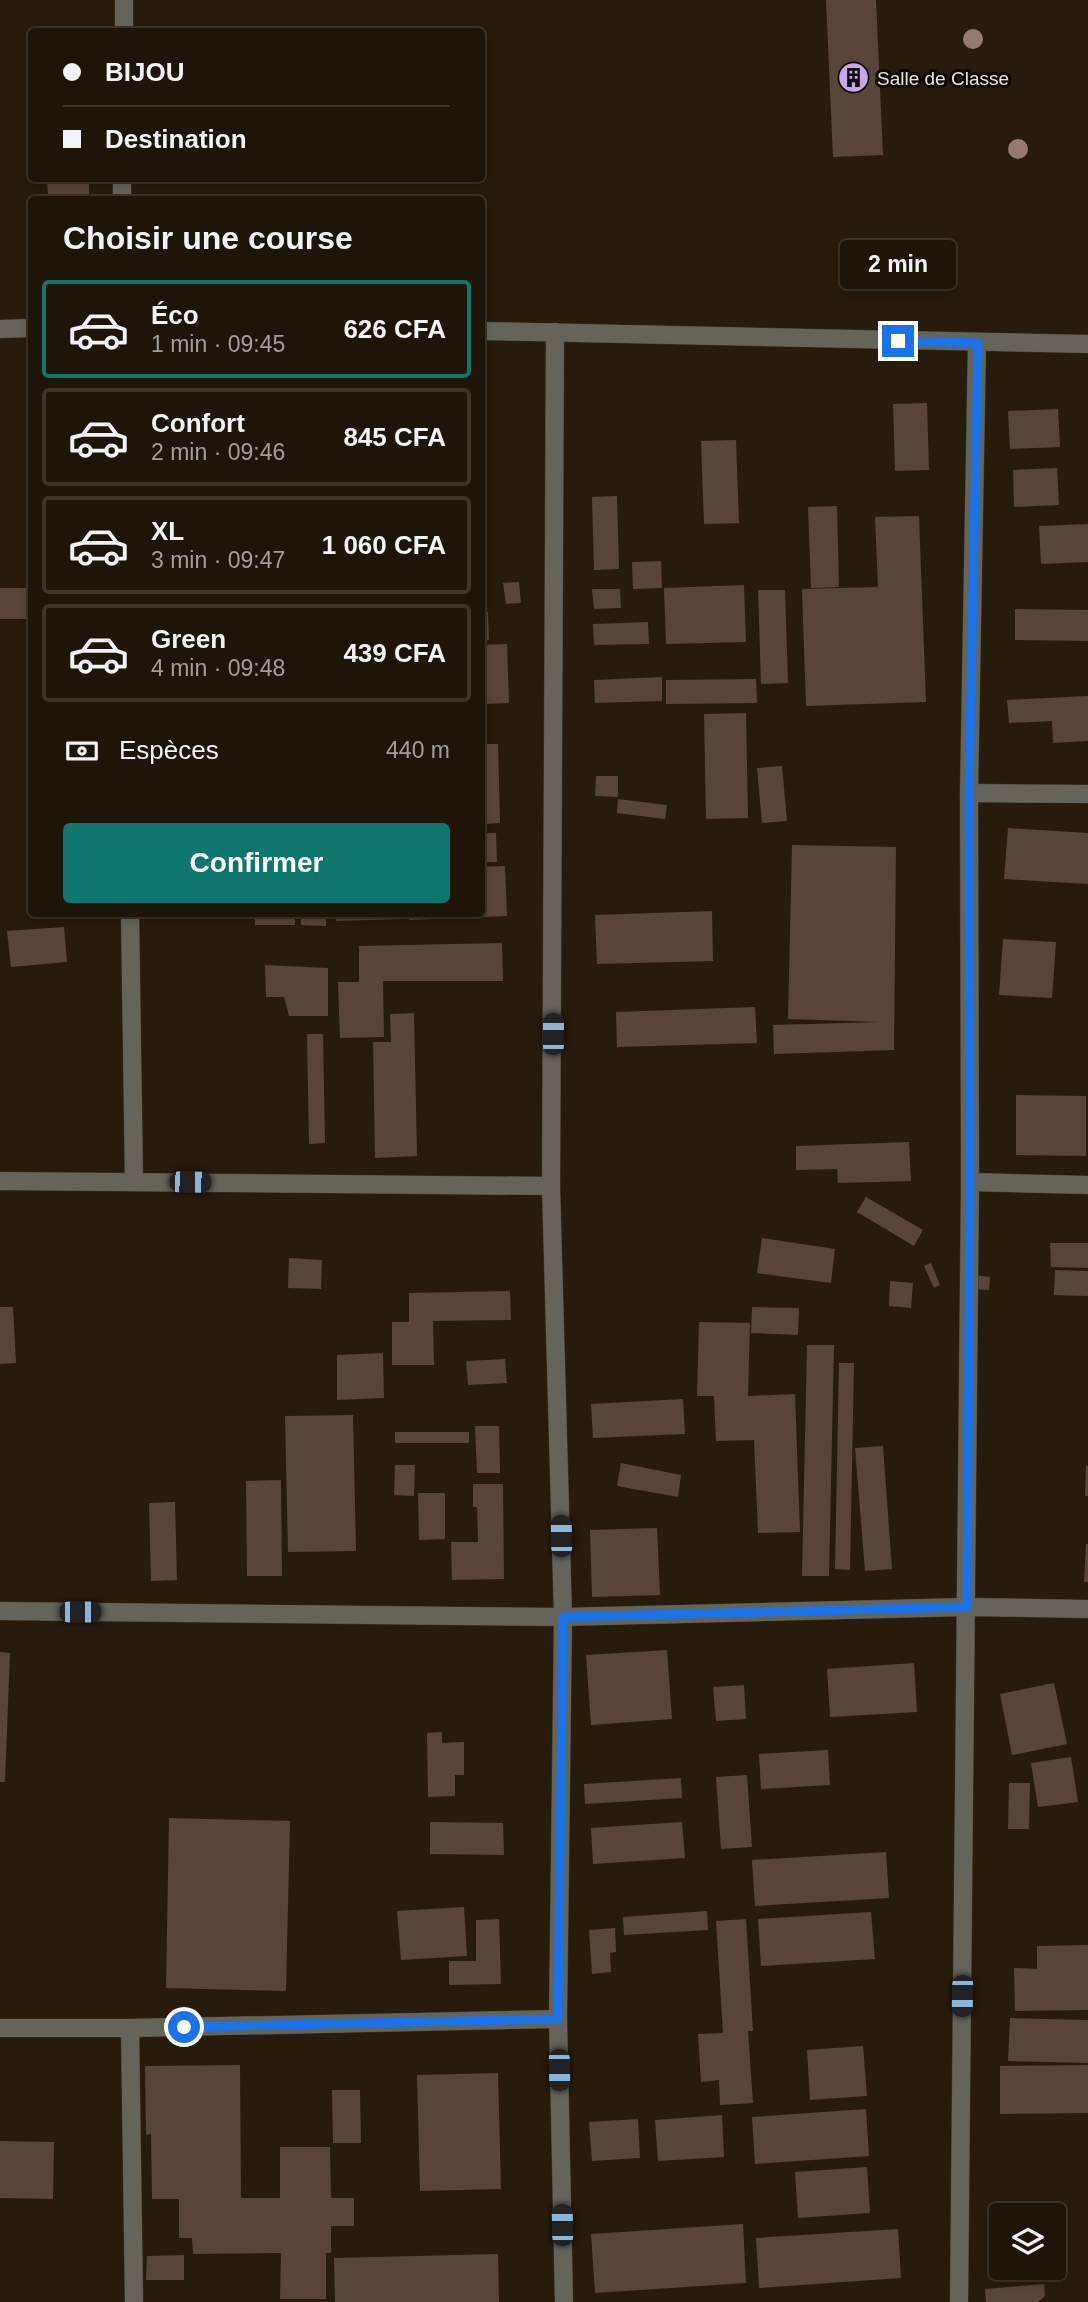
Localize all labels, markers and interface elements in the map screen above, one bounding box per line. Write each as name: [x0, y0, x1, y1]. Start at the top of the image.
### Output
text: BIJOU: [105, 57, 184, 87]
building icon: Salle de Classe: [837, 61, 871, 95]
place label: Salle de Classe: [877, 68, 1009, 89]
text: Destination: [105, 124, 247, 154]
text: Choisir une course: [63, 220, 353, 256]
callout: 2 min: [840, 240, 956, 288]
text: 2 min: [868, 251, 928, 277]
icon: car: [67, 298, 130, 361]
text: Éco: [151, 300, 199, 330]
text: 626 CFA: [343, 314, 446, 344]
route end: [882, 325, 914, 357]
text: 1 min · 09:45: [151, 331, 285, 357]
icon: car: [67, 406, 130, 469]
text: Confort: [151, 408, 245, 438]
text: 845 CFA: [343, 422, 446, 452]
text: 2 min · 09:46: [151, 439, 285, 465]
icon: car: [67, 514, 130, 577]
text: XL: [151, 516, 184, 546]
text: 1 060 CFA: [322, 530, 446, 560]
text: 3 min · 09:47: [151, 547, 285, 573]
icon: car: [67, 622, 130, 685]
text: Green: [151, 624, 226, 654]
text: 439 CFA: [343, 638, 446, 668]
text: 4 min · 09:48: [151, 655, 285, 681]
icon: cash: [63, 732, 101, 770]
text: Espèces: [119, 735, 219, 765]
text: 440 m: [386, 737, 450, 763]
button: Confirmer: [63, 823, 450, 903]
car: [543, 1013, 564, 1055]
car: [169, 1171, 212, 1193]
car: [551, 1515, 572, 1557]
car: [60, 1602, 102, 1623]
car: [952, 1975, 973, 2017]
route start: [168, 2011, 200, 2043]
car: [549, 2049, 570, 2091]
map controls: [989, 2203, 1066, 2280]
button: layers: [989, 2203, 1066, 2280]
car: [552, 2204, 573, 2246]

